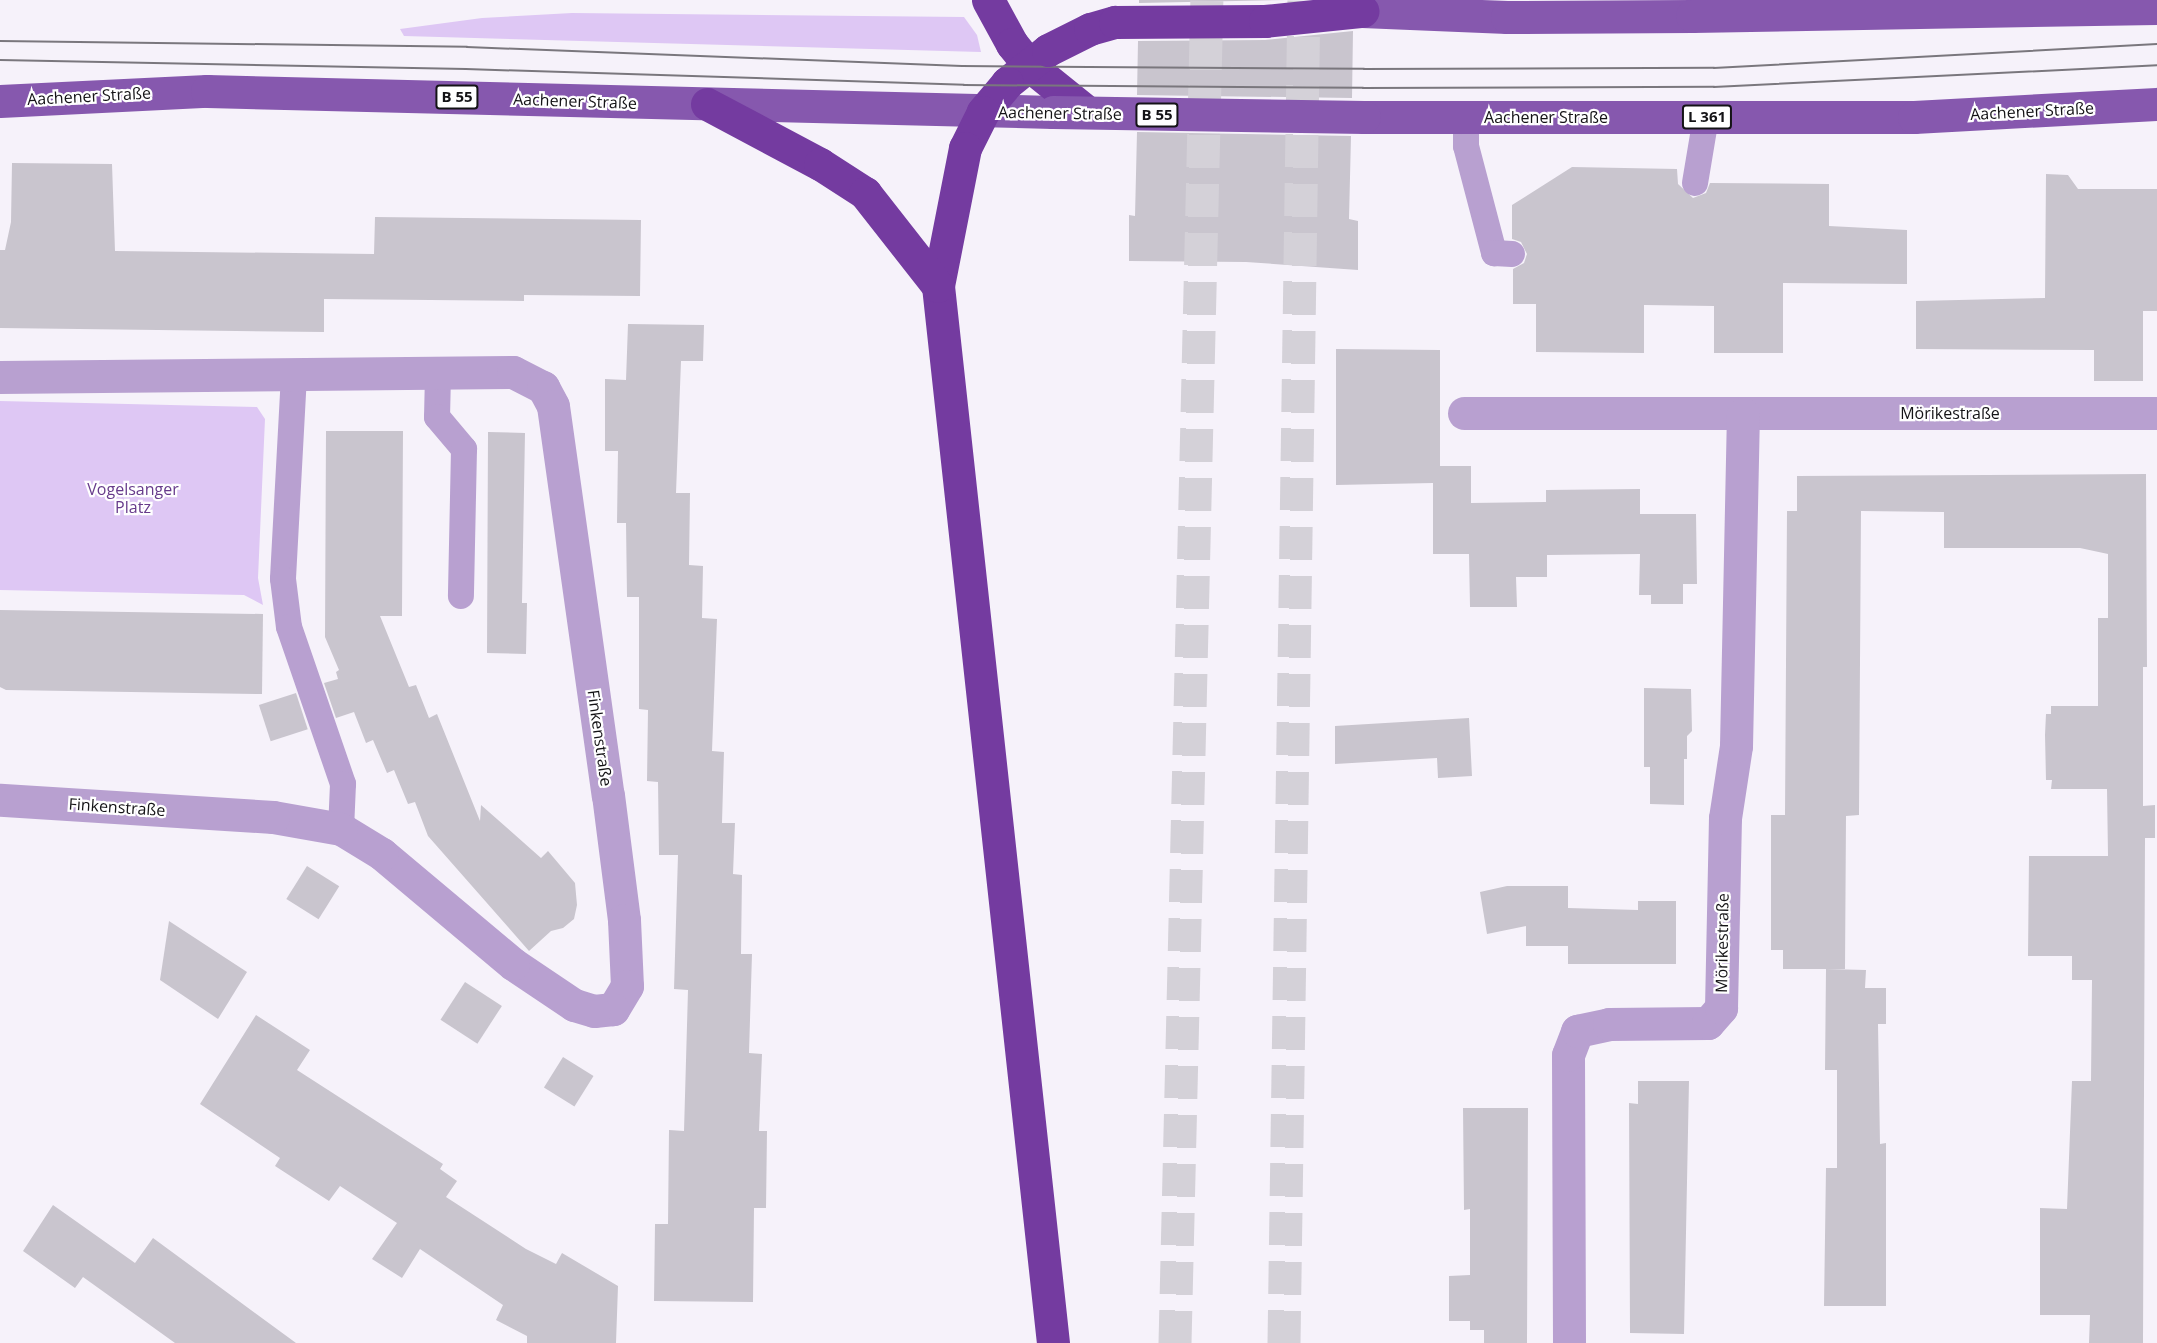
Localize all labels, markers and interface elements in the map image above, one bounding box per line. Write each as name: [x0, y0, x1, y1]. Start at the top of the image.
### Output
street label: Aachener Straße: [27, 83, 151, 109]
road number: B 55: [434, 85, 480, 109]
street label: Aachener Straße: [513, 89, 637, 113]
street label: Aachener Straße: [1970, 98, 2094, 124]
street label: Aachener Straße: [998, 102, 1122, 124]
road number: B 55: [1134, 103, 1180, 127]
road number: L 361: [1682, 105, 1732, 129]
street label: Aachener Straße: [1484, 107, 1608, 127]
street label: Mörikestraße: [1900, 403, 2000, 423]
park label: Vogelsanger Platz: [87, 479, 179, 517]
street label: Finkenstraße: [584, 689, 616, 787]
street label: Finkenstraße: [68, 794, 166, 820]
street label: Mörikestraße: [1712, 893, 1732, 993]

